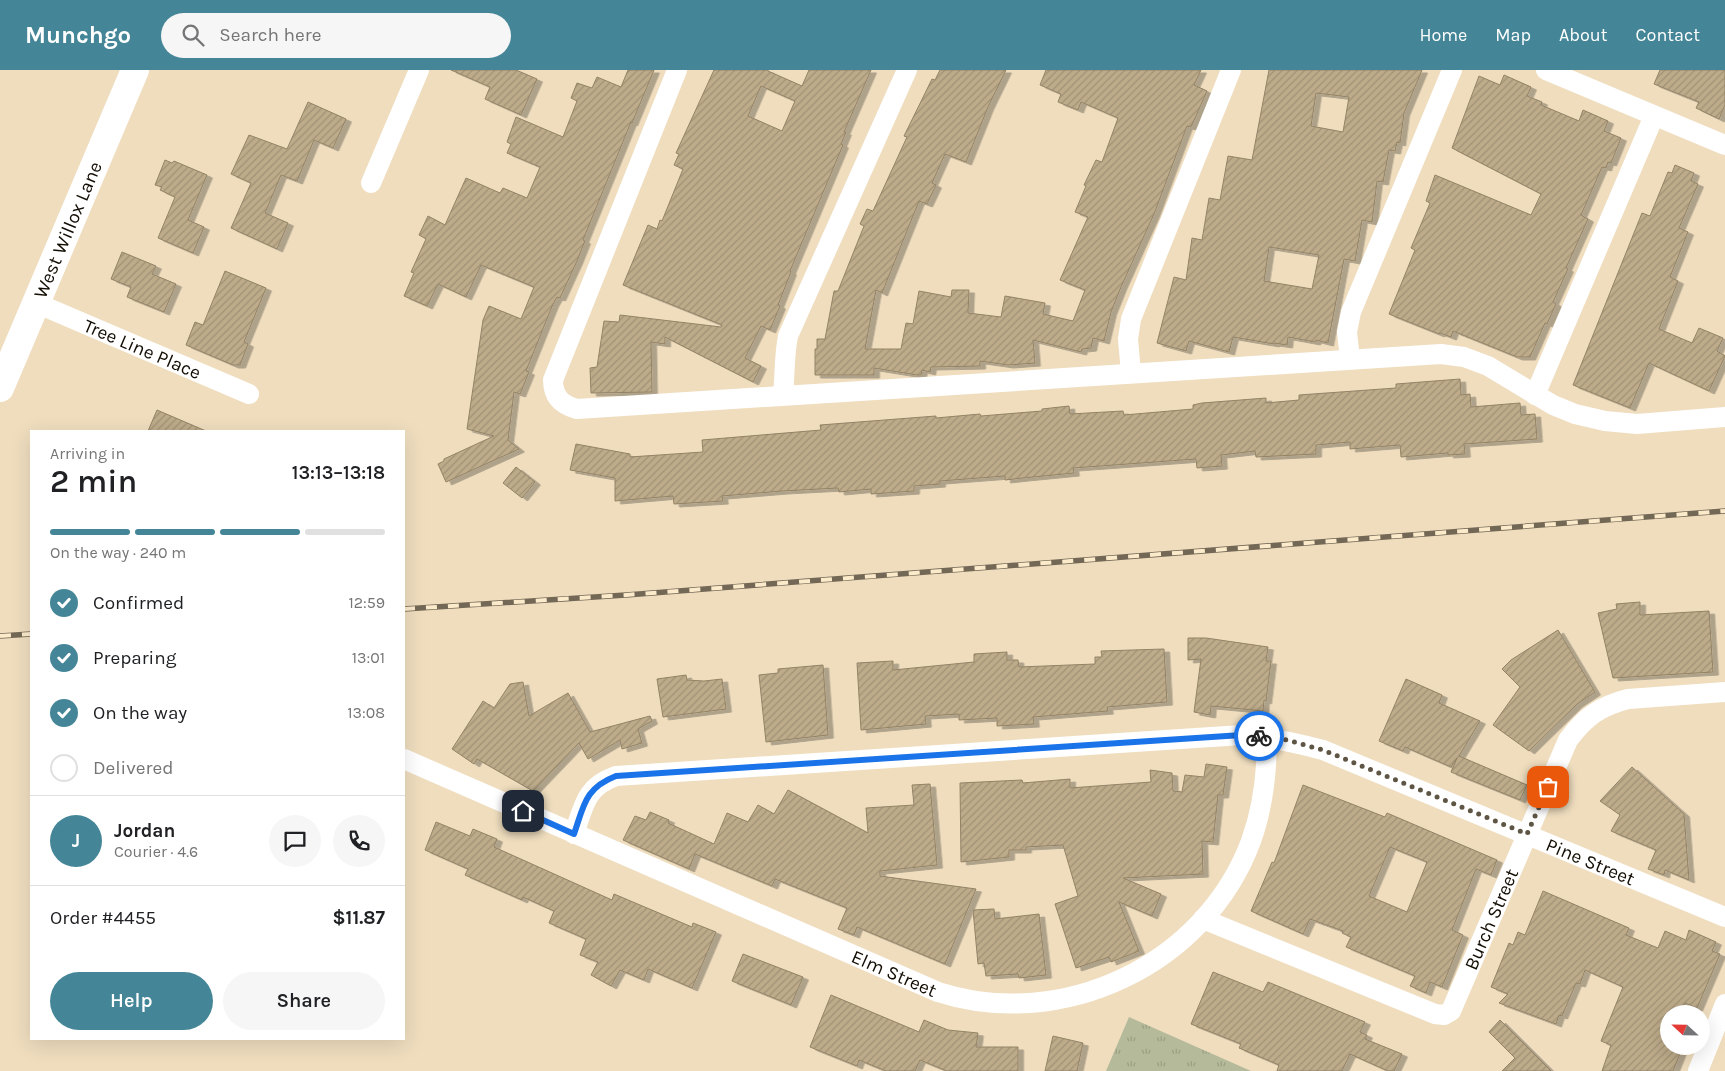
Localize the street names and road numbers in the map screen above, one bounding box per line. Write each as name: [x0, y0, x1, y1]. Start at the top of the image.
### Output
street label: West Willox Lane: [29, 158, 107, 302]
street label: Tree Line Place: [80, 315, 204, 384]
street label: Pine Street: [1543, 834, 1638, 890]
street label: Burch Street: [1460, 865, 1523, 973]
street label: Elm Street: [848, 946, 940, 1002]

